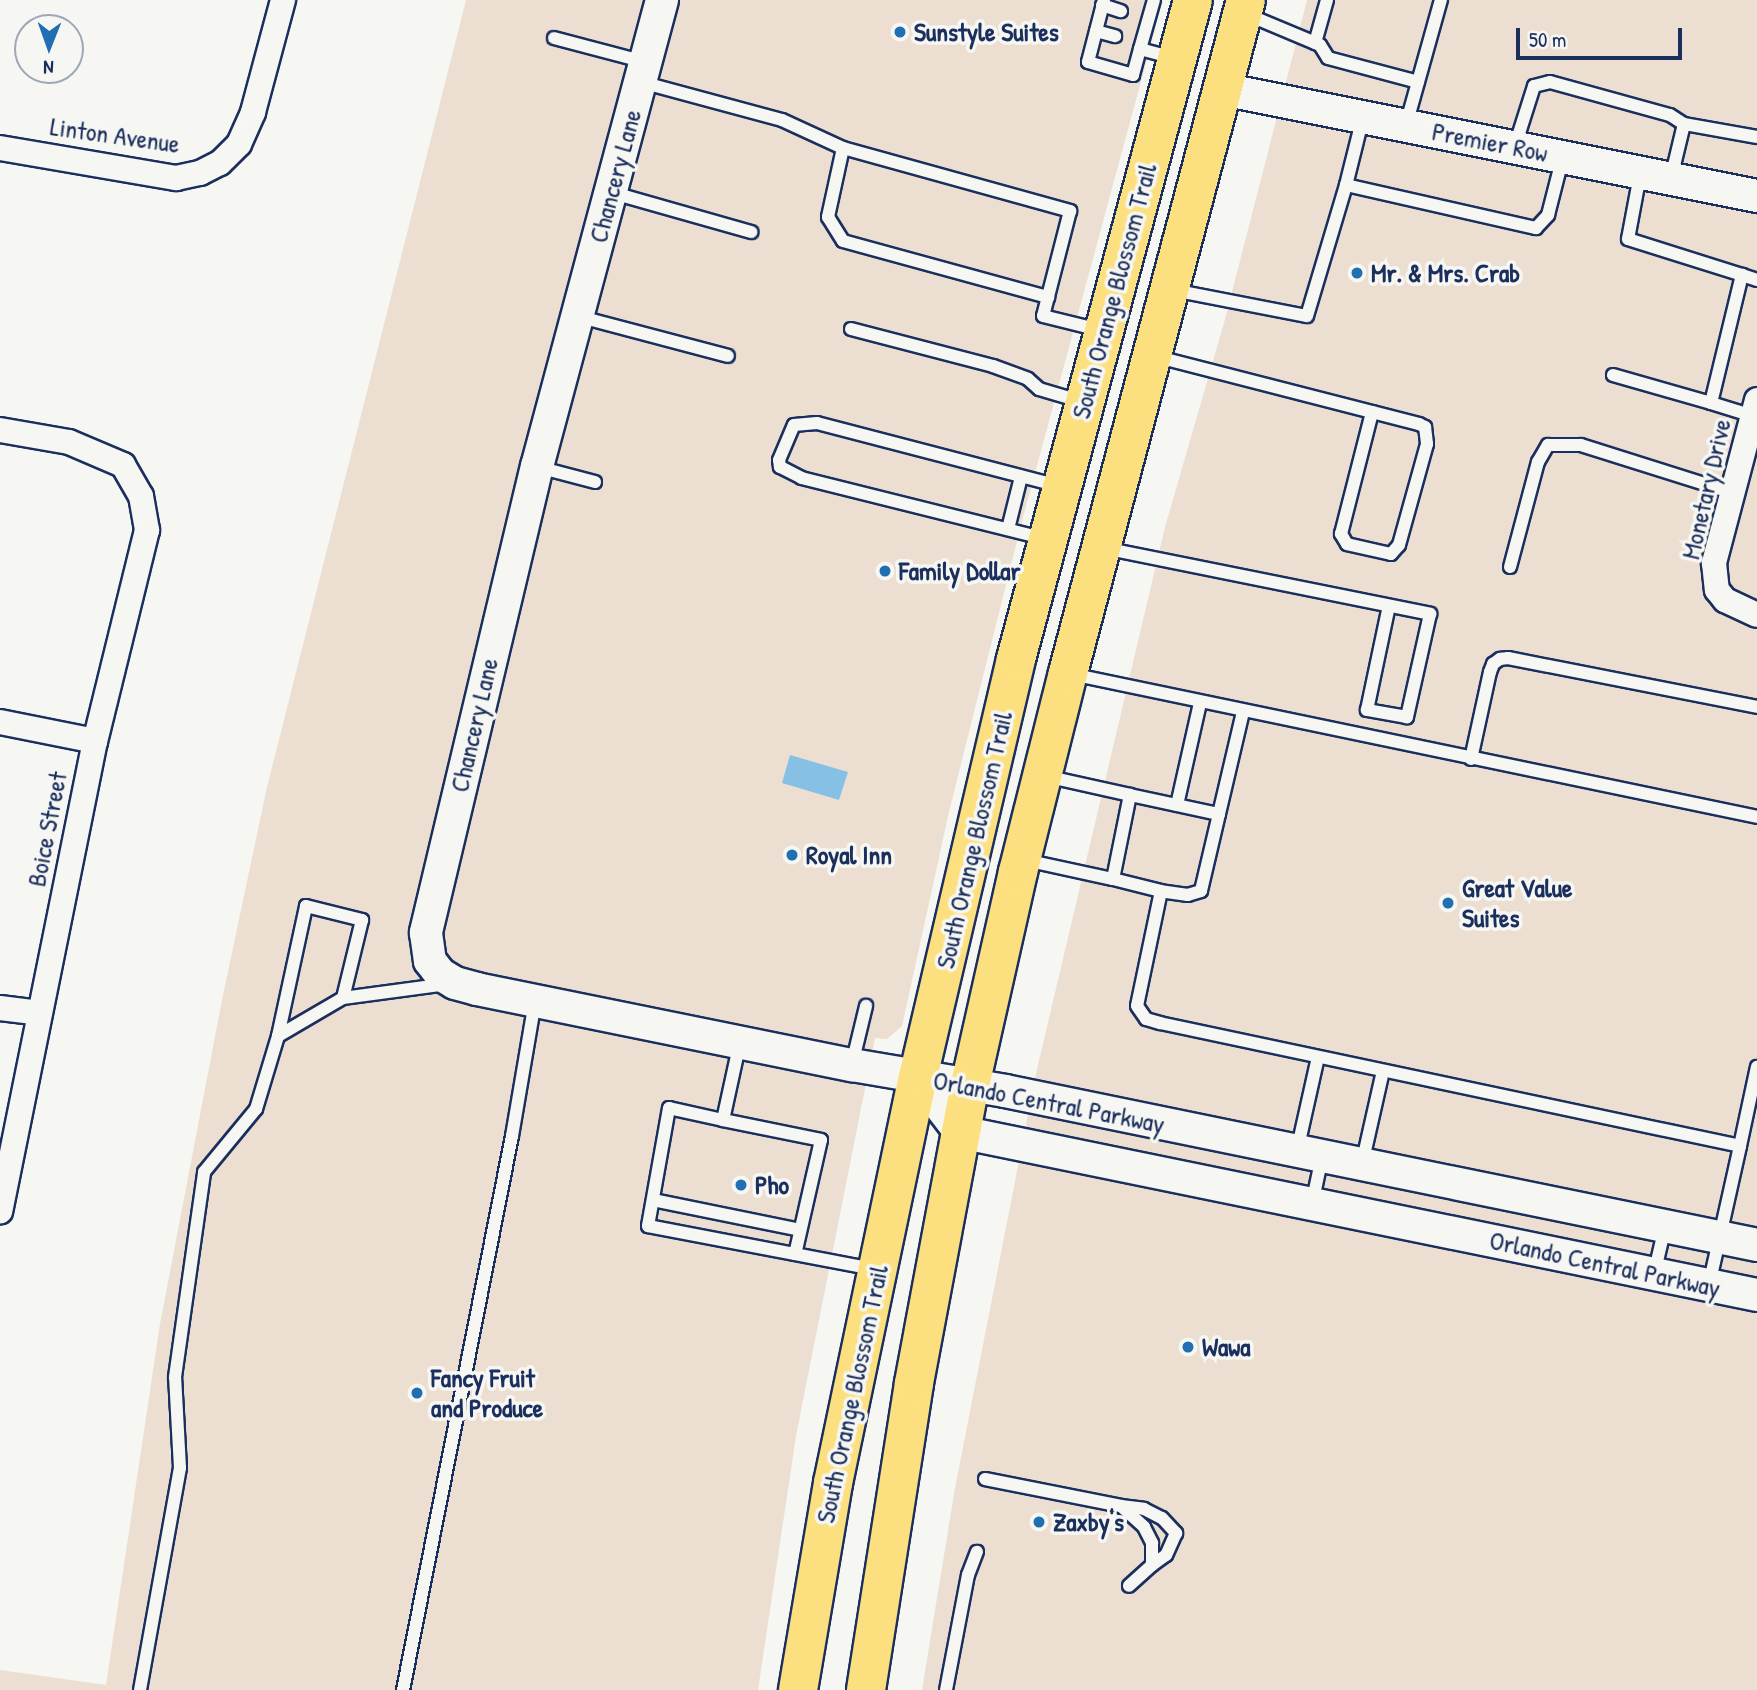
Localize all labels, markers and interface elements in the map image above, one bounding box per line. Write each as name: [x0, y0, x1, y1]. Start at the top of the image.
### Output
north arrow: [14, 14, 84, 84]
scale bar: [1519, 14, 1685, 58]
place label: Sunstyle Suites: [914, 16, 1059, 48]
marker: Sunstyle Suites: [892, 24, 908, 40]
text: 50 m: [1529, 25, 1566, 54]
text: N: [43, 55, 54, 81]
street label: Chancery Lane: [582, 106, 648, 246]
street label: Linton Avenue: [48, 110, 182, 160]
street label: Premier Row: [1430, 116, 1550, 168]
street label: South Orange Blossom Trail: [1065, 160, 1163, 422]
place label: Mr. & Mrs. Crab: [1371, 257, 1520, 289]
marker: Mr. & Mrs. Crab: [1349, 265, 1365, 281]
street label: Monetary Drive: [1675, 416, 1737, 562]
place label: Family Dollar: [899, 555, 1021, 587]
marker: Family Dollar: [877, 563, 893, 579]
street label: Chancery Lane: [443, 655, 505, 795]
street label: South Orange Blossom Trail: [929, 708, 1019, 972]
street label: Boice Street: [21, 769, 73, 889]
place label: Royal Inn: [806, 839, 892, 871]
marker: Royal Inn: [784, 847, 800, 863]
place label: Great Value Suites: [1462, 872, 1572, 934]
marker: Great Value Suites: [1440, 895, 1456, 911]
street label: Orlando Central Parkway: [931, 1064, 1167, 1140]
place label: Pho: [755, 1169, 789, 1201]
marker: Pho: [733, 1177, 749, 1193]
street label: Orlando Central Parkway: [1487, 1224, 1723, 1304]
street label: South Orange Blossom Trail: [809, 1262, 895, 1526]
place label: Wawa: [1202, 1331, 1250, 1363]
marker: Wawa: [1180, 1339, 1196, 1355]
place label: Fancy Fruit and Produce: [431, 1362, 543, 1424]
marker: Fancy Fruit and Produce: [409, 1385, 425, 1401]
place label: Zaxby's: [1053, 1506, 1124, 1538]
marker: Zaxby's: [1031, 1514, 1047, 1530]

